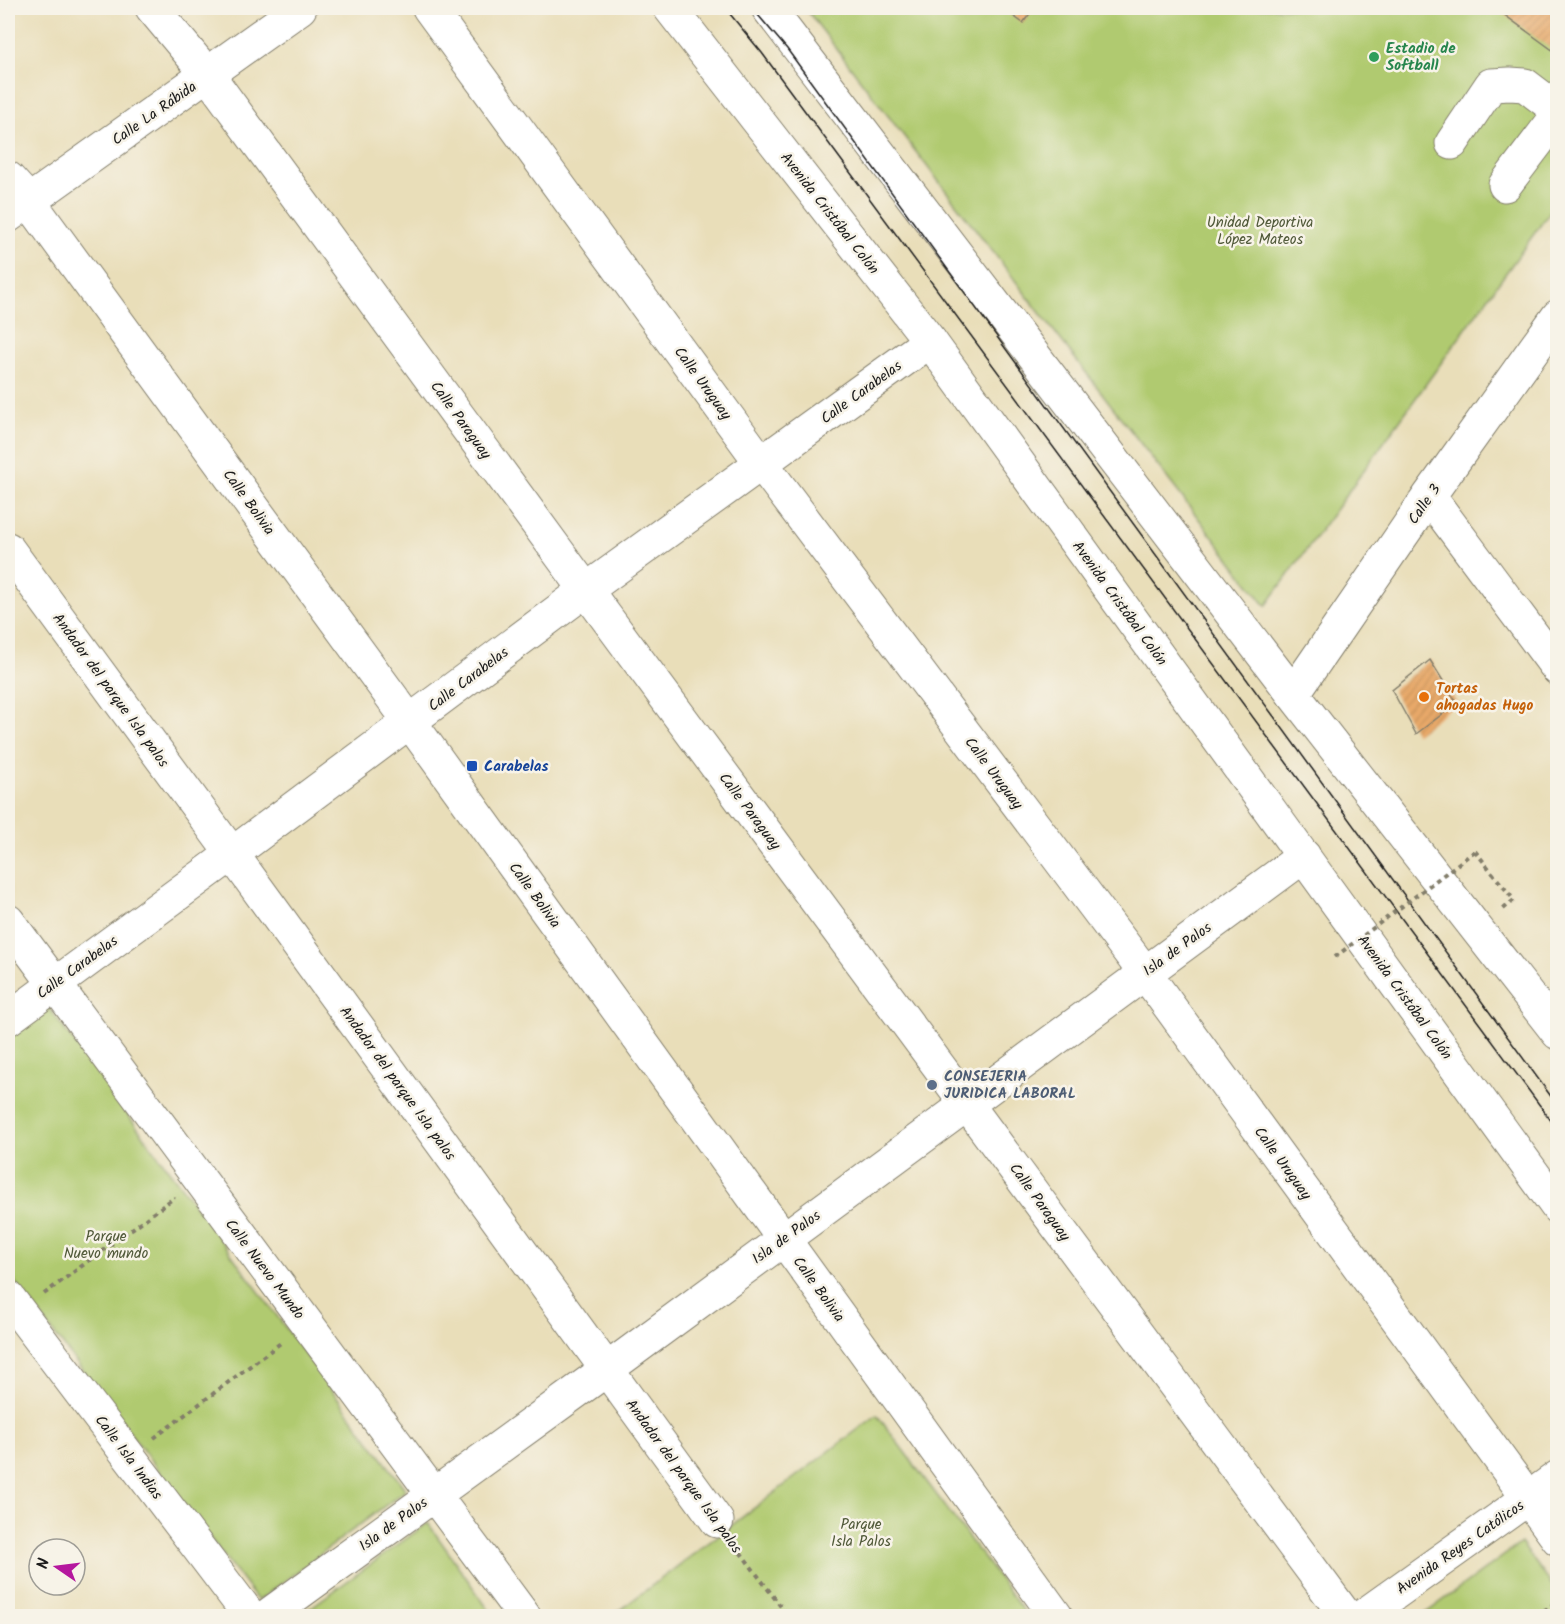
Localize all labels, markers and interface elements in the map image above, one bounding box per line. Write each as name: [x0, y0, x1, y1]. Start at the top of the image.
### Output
place label: Estadio de Softball: [1386, 37, 1456, 78]
marker: Estadio de Softball: [1367, 50, 1381, 64]
street label: Calle La Rábida: [107, 76, 202, 152]
street label: Avenida Cristóbal Colón: [774, 147, 885, 280]
park label: Unidad Deportiva López Mateos: [1207, 211, 1313, 252]
street label: Calle Uruguay: [667, 342, 738, 426]
street label: Calle Carabelas: [816, 355, 908, 431]
street label: Calle Paraguay: [424, 376, 497, 466]
street label: Calle Bolivia: [216, 465, 280, 541]
street label: Calle 3: [1402, 479, 1448, 530]
street label: Avenida Cristóbal Colón: [1066, 536, 1173, 671]
street label: Andador del parque Isla palos: [46, 608, 175, 773]
street label: Calle Carabelas: [423, 641, 515, 718]
place label: Tortas ahogadas Hugo: [1436, 677, 1534, 718]
marker: Tortas ahogadas Hugo: [1417, 690, 1431, 704]
street label: Calle Uruguay: [958, 732, 1029, 816]
place label: Carabelas: [484, 755, 548, 779]
marker: Carabelas: [465, 759, 479, 773]
street label: Calle Paraguay: [712, 768, 787, 856]
street label: Calle Bolivia: [502, 858, 566, 934]
street label: Isla de Palos: [1138, 916, 1218, 983]
street label: Calle Carabelas: [32, 930, 124, 1006]
street label: Avenida Cristóbal Colón: [1351, 930, 1458, 1065]
street label: Andador del parque Isla palos: [333, 1001, 462, 1166]
place label: CONSEJERIA JURIDICA LABORAL: [944, 1065, 1076, 1106]
marker: CONSEJERIA JURIDICA LABORAL: [925, 1078, 939, 1092]
street label: Calle Uruguay: [1247, 1122, 1318, 1206]
street label: Calle Paraguay: [1003, 1158, 1076, 1248]
street label: Isla de Palos: [747, 1204, 827, 1271]
street label: Calle Nuevo Mundo: [218, 1214, 310, 1325]
park label: Parque Nuevo mundo: [64, 1225, 149, 1266]
street label: Calle Bolivia: [786, 1252, 850, 1328]
street label: Andador del parque Isla palos: [619, 1394, 748, 1559]
street label: Calle Isla Indias: [88, 1410, 169, 1506]
street label: Isla de Palos: [354, 1491, 434, 1558]
street label: Avenida Reyes Católicos: [1392, 1494, 1530, 1601]
park label: Parque Isla Palos: [831, 1513, 892, 1554]
north arrow: [27, 1537, 87, 1597]
text: N: [31, 1556, 57, 1572]

